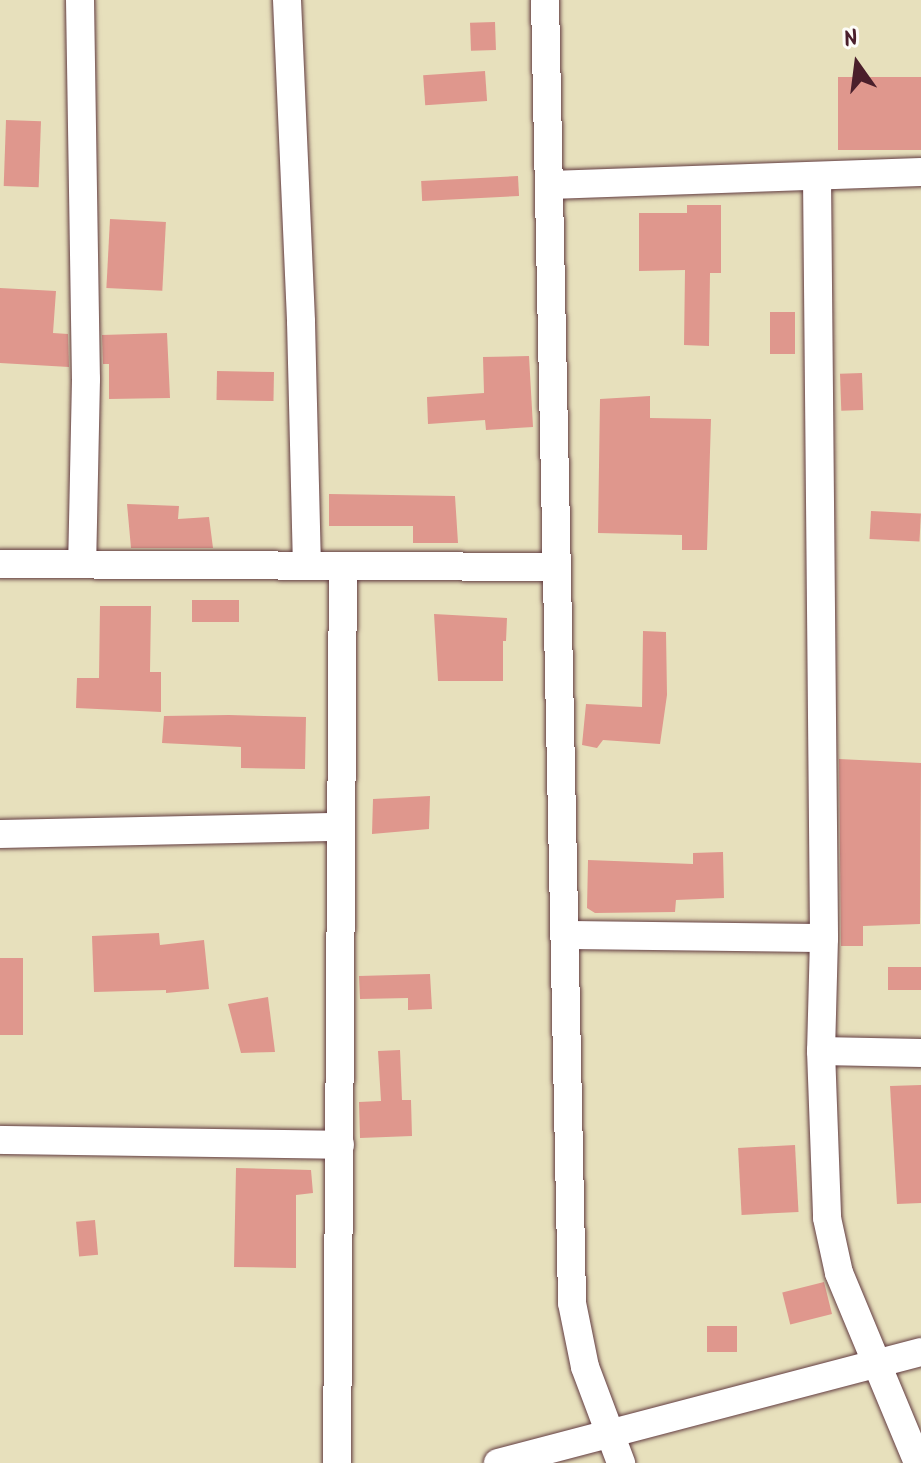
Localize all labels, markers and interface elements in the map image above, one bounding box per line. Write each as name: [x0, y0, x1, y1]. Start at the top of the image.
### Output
text: N: [840, 22, 862, 59]
north arrow: [817, 24, 897, 104]

